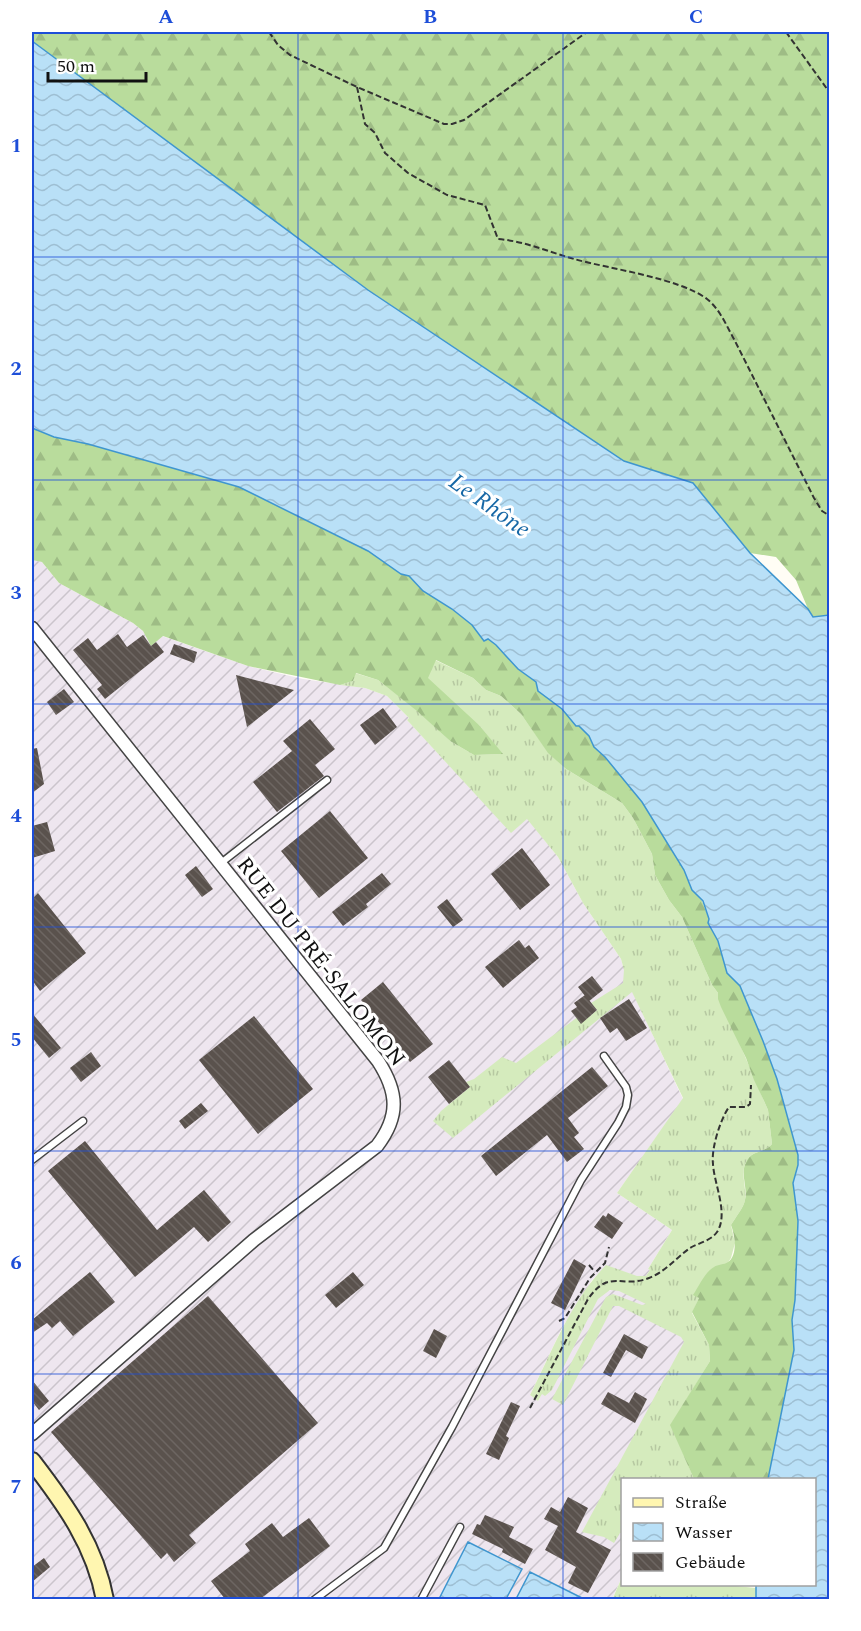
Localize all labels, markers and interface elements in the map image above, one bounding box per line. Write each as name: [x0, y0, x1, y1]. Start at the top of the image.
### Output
text: A: [158, 2, 174, 32]
text: B: [423, 2, 437, 32]
text: C: [689, 2, 703, 32]
scale bar: [48, 45, 146, 83]
text: 50 m: [57, 53, 95, 80]
text: 1: [10, 131, 22, 161]
text: 2: [10, 354, 22, 384]
water label: Le Rhône: [441, 464, 538, 547]
text: 3: [10, 578, 22, 608]
text: 4: [10, 801, 22, 831]
street label: RUE DU PRÉ-SALOMON: [228, 850, 414, 1074]
text: 5: [10, 1025, 22, 1055]
text: 6: [10, 1248, 22, 1278]
text: 7: [10, 1472, 22, 1502]
legend: [621, 1478, 816, 1586]
text: Straße: [675, 1489, 727, 1516]
text: Wasser: [675, 1519, 732, 1546]
text: Gebäude: [675, 1549, 745, 1576]

